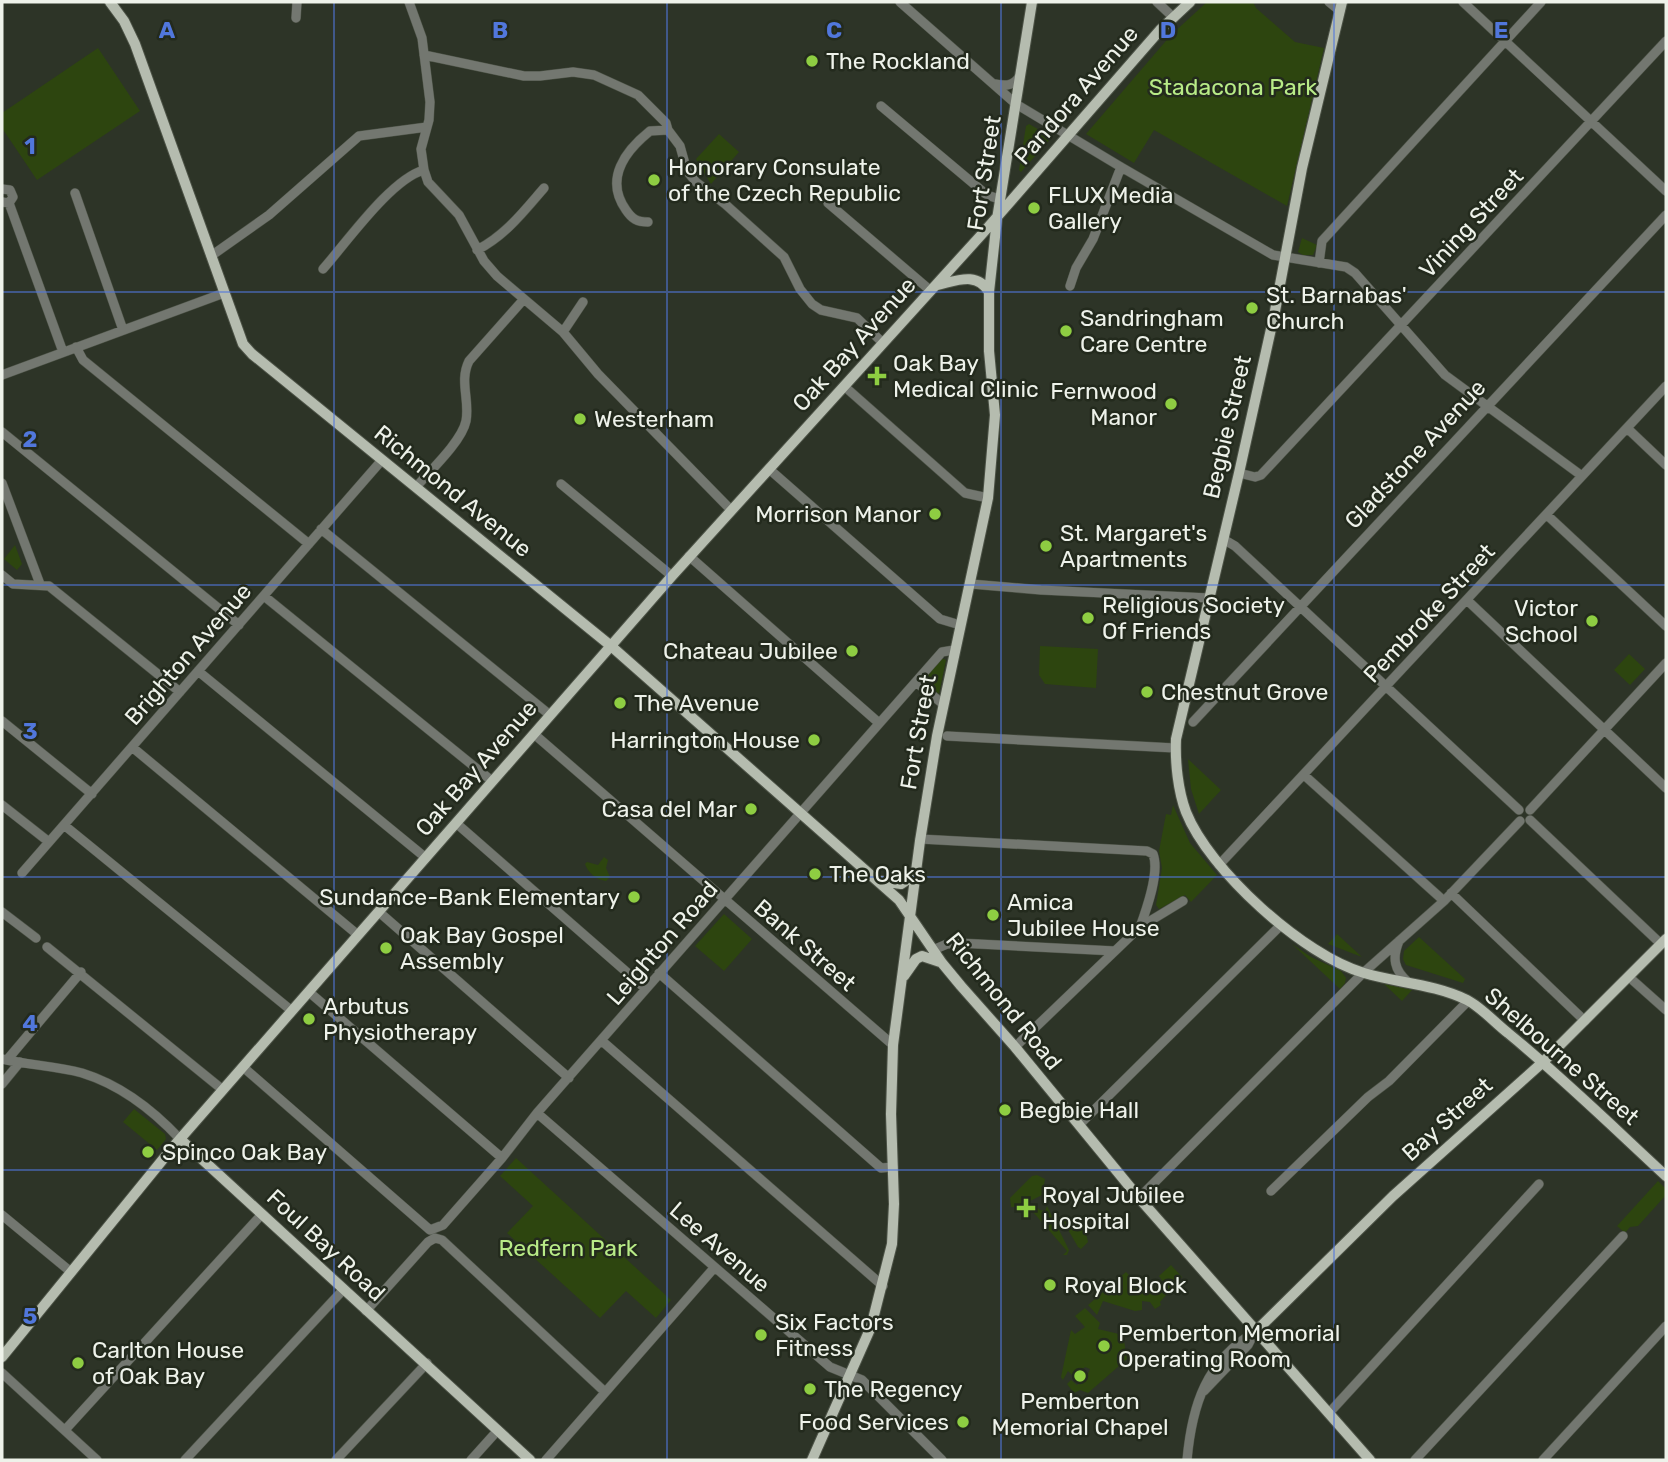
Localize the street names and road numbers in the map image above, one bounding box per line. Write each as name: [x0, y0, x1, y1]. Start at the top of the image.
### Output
street label: Pandora Avenue: [1008, 20, 1144, 170]
street label: Fort Street: [961, 113, 1007, 233]
street label: Vining Street: [1413, 162, 1529, 284]
street label: Oak Bay Avenue: [786, 271, 922, 417]
street label: Begbie Street: [1197, 353, 1257, 501]
street label: Gladstone Avenue: [1339, 374, 1491, 534]
street label: Richmond Avenue: [369, 419, 537, 563]
street label: Pembroke Street: [1357, 538, 1501, 688]
street label: Brighton Avenue: [119, 577, 257, 731]
street label: Fort Street: [894, 672, 942, 792]
street label: Oak Bay Avenue: [409, 694, 543, 842]
street label: Leighton Road: [601, 875, 723, 1011]
street label: Bank Street: [748, 893, 862, 997]
street label: Richmond Road: [940, 927, 1068, 1075]
street label: Shelbourne Street: [1479, 981, 1645, 1131]
street label: Bay Street: [1396, 1071, 1498, 1167]
street label: Foul Bay Road: [261, 1183, 391, 1307]
street label: Lee Avenue: [664, 1196, 776, 1298]

